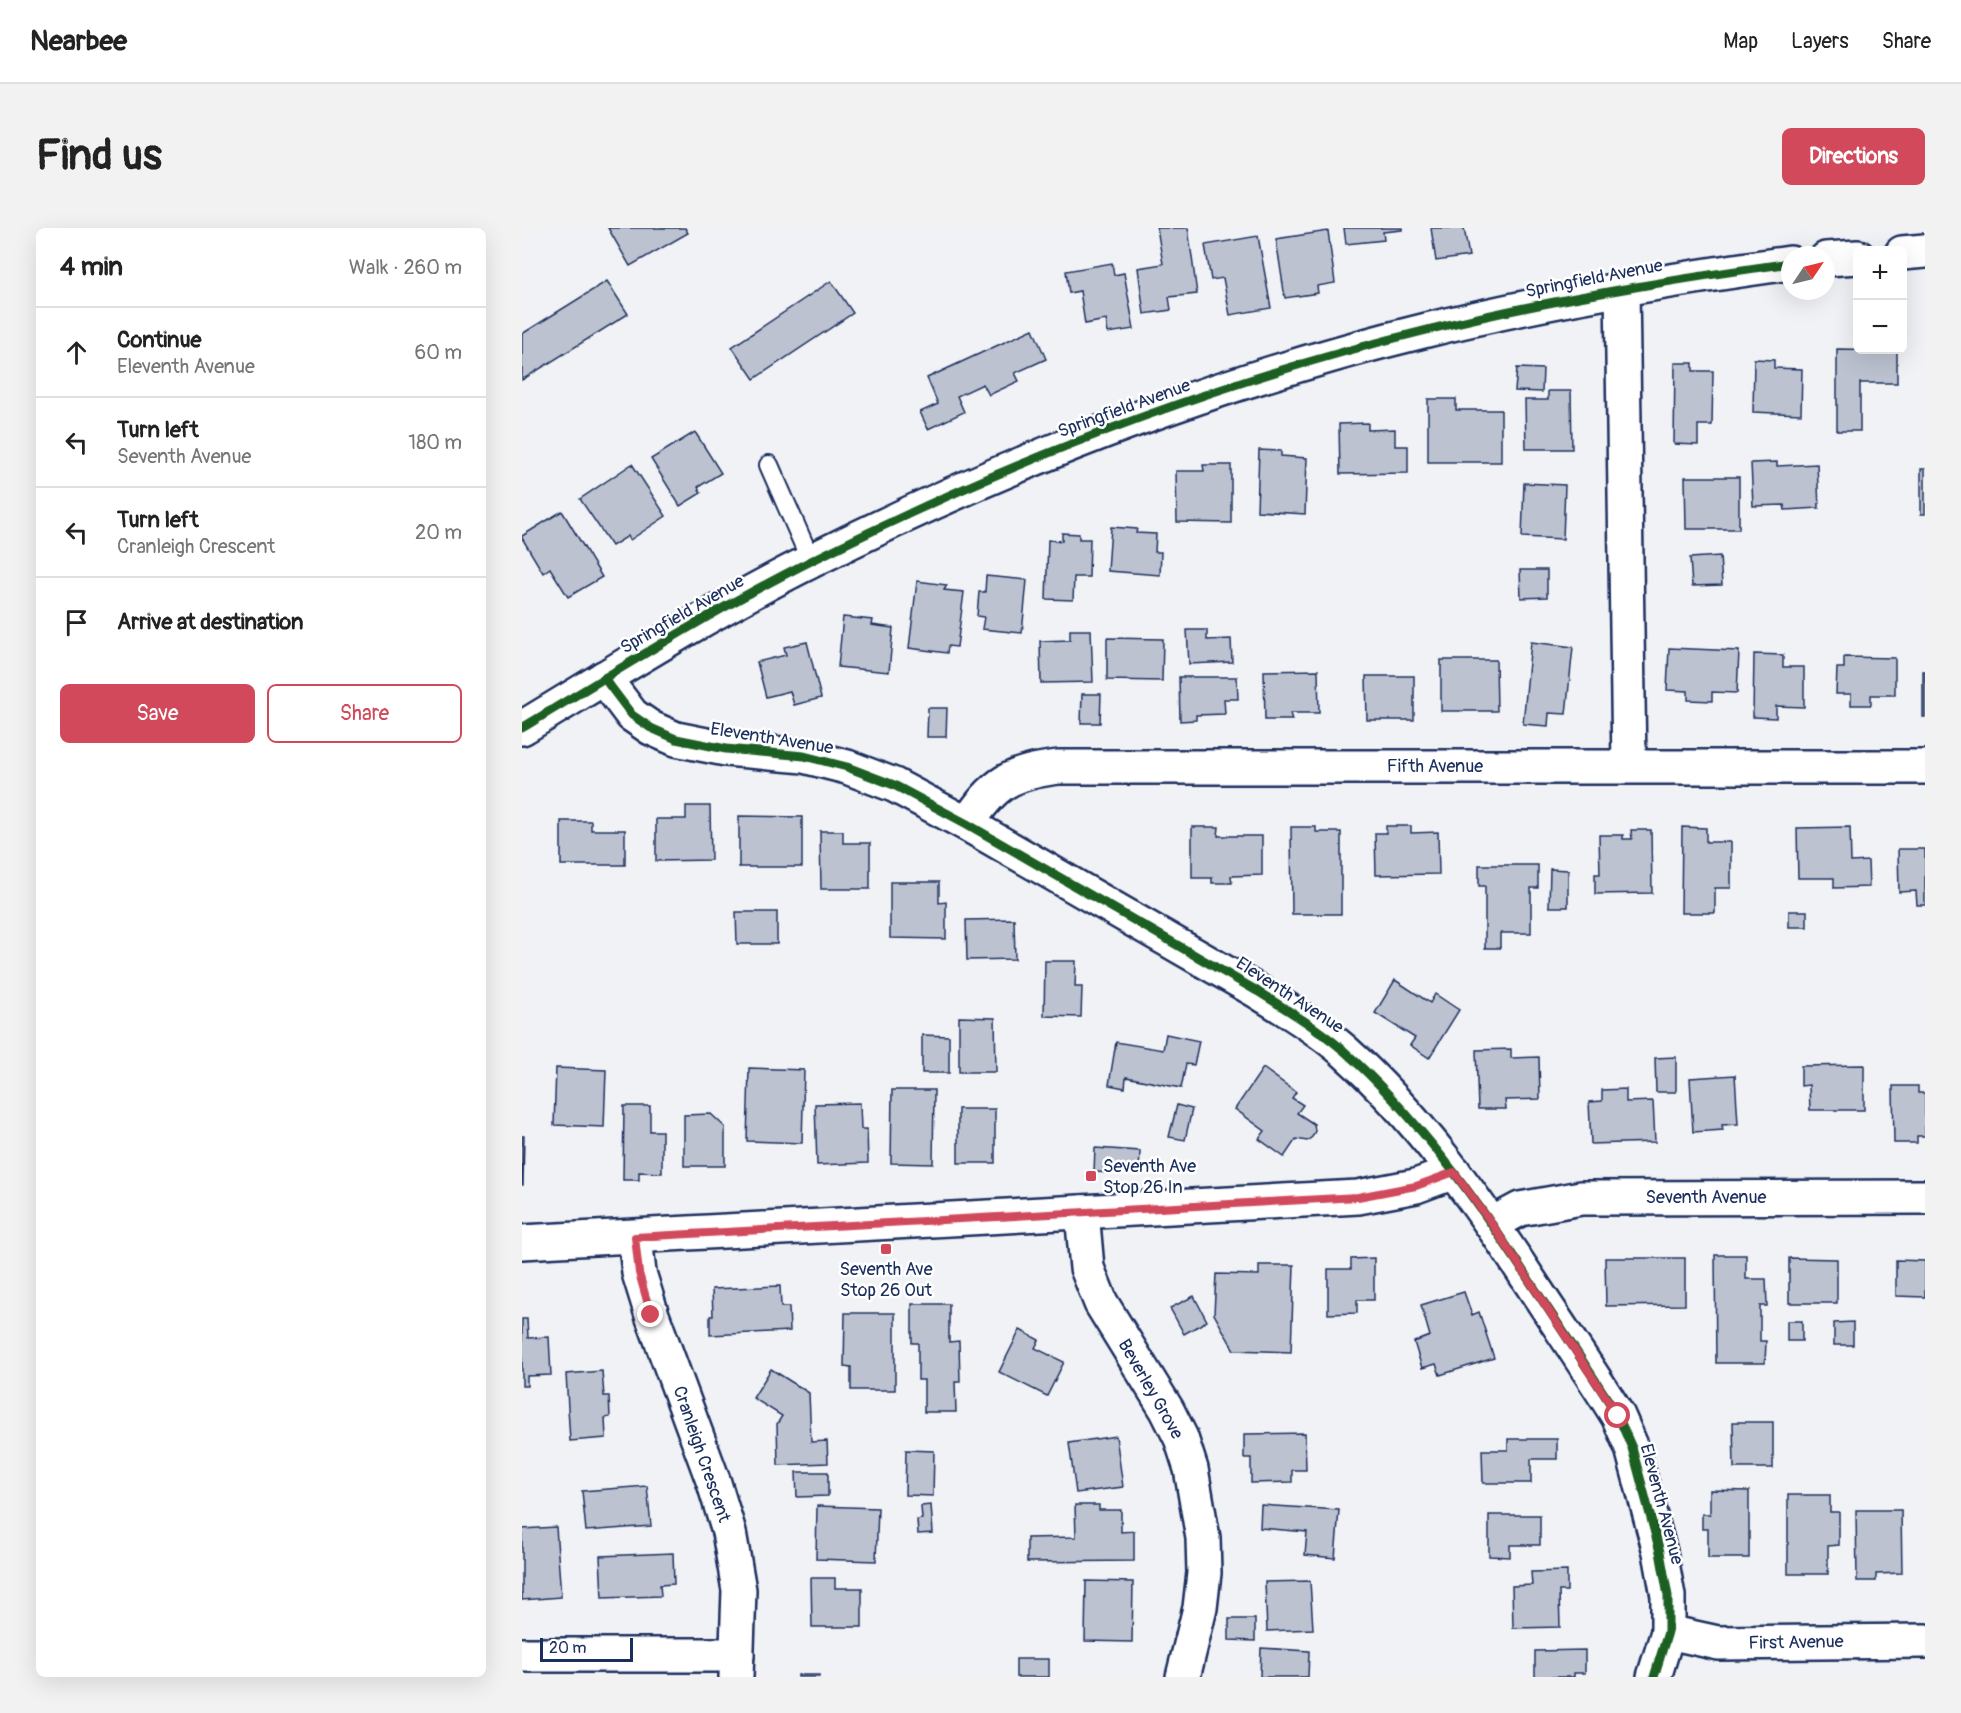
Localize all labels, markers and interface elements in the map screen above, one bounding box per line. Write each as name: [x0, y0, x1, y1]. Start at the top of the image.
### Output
text: Nearbee: [30, 24, 127, 59]
text: Map: [1723, 28, 1758, 55]
text: Layers: [1791, 28, 1849, 55]
text: Share: [1882, 28, 1931, 55]
button: Directions: [1782, 128, 1925, 185]
text: Find us: [36, 130, 162, 182]
north arrow: [1781, 246, 1835, 300]
map controls: [1853, 246, 1907, 354]
button: +: [1853, 246, 1907, 300]
text: 4 min: [60, 251, 123, 283]
street label: Springfield Avenue: [1523, 254, 1665, 303]
text: Walk · 260 m: [349, 255, 462, 280]
button: −: [1853, 300, 1907, 354]
text: Continue: [117, 326, 201, 354]
icon: ahead: [60, 336, 93, 369]
text: 60 m: [415, 340, 462, 365]
text: Eleventh Avenue: [117, 354, 255, 379]
street label: Springfield Avenue: [1055, 374, 1194, 443]
text: Turn left: [117, 416, 199, 444]
icon: left: [60, 426, 93, 459]
text: 180 m: [408, 430, 462, 455]
text: Seventh Avenue: [117, 444, 251, 469]
text: Turn left: [117, 506, 199, 534]
icon: left: [60, 516, 93, 549]
text: 20 m: [415, 520, 462, 545]
text: Cranleigh Crescent: [117, 534, 275, 559]
street label: Springfield Avenue: [616, 570, 748, 659]
icon: arrive: [60, 606, 93, 639]
text: Arrive at destination: [117, 608, 303, 636]
button: Save: [60, 684, 255, 743]
button: Share: [267, 684, 462, 743]
street label: Eleventh Avenue: [709, 717, 835, 760]
street label: Fifth Avenue: [1387, 755, 1483, 778]
street label: Eleventh Avenue: [1231, 952, 1348, 1039]
place label: Seventh Ave Stop 26 In: [1103, 1155, 1196, 1199]
marker: Seventh Ave Stop 26 In: [1084, 1169, 1098, 1183]
street label: Seventh Avenue: [1646, 1186, 1767, 1209]
marker: Seventh Ave Stop 26 Out: [879, 1242, 893, 1256]
place label: Seventh Ave Stop 26 Out: [839, 1258, 933, 1302]
route end: [637, 1301, 663, 1327]
street label: Beverley Grove: [1113, 1335, 1189, 1444]
street label: Cranleigh Crescent: [667, 1383, 736, 1526]
route start: [1604, 1402, 1630, 1428]
street label: Eleventh Avenue: [1634, 1441, 1689, 1567]
street label: First Avenue: [1748, 1630, 1844, 1655]
scale bar: [540, 1635, 633, 1662]
text: 20 m: [549, 1638, 587, 1658]

